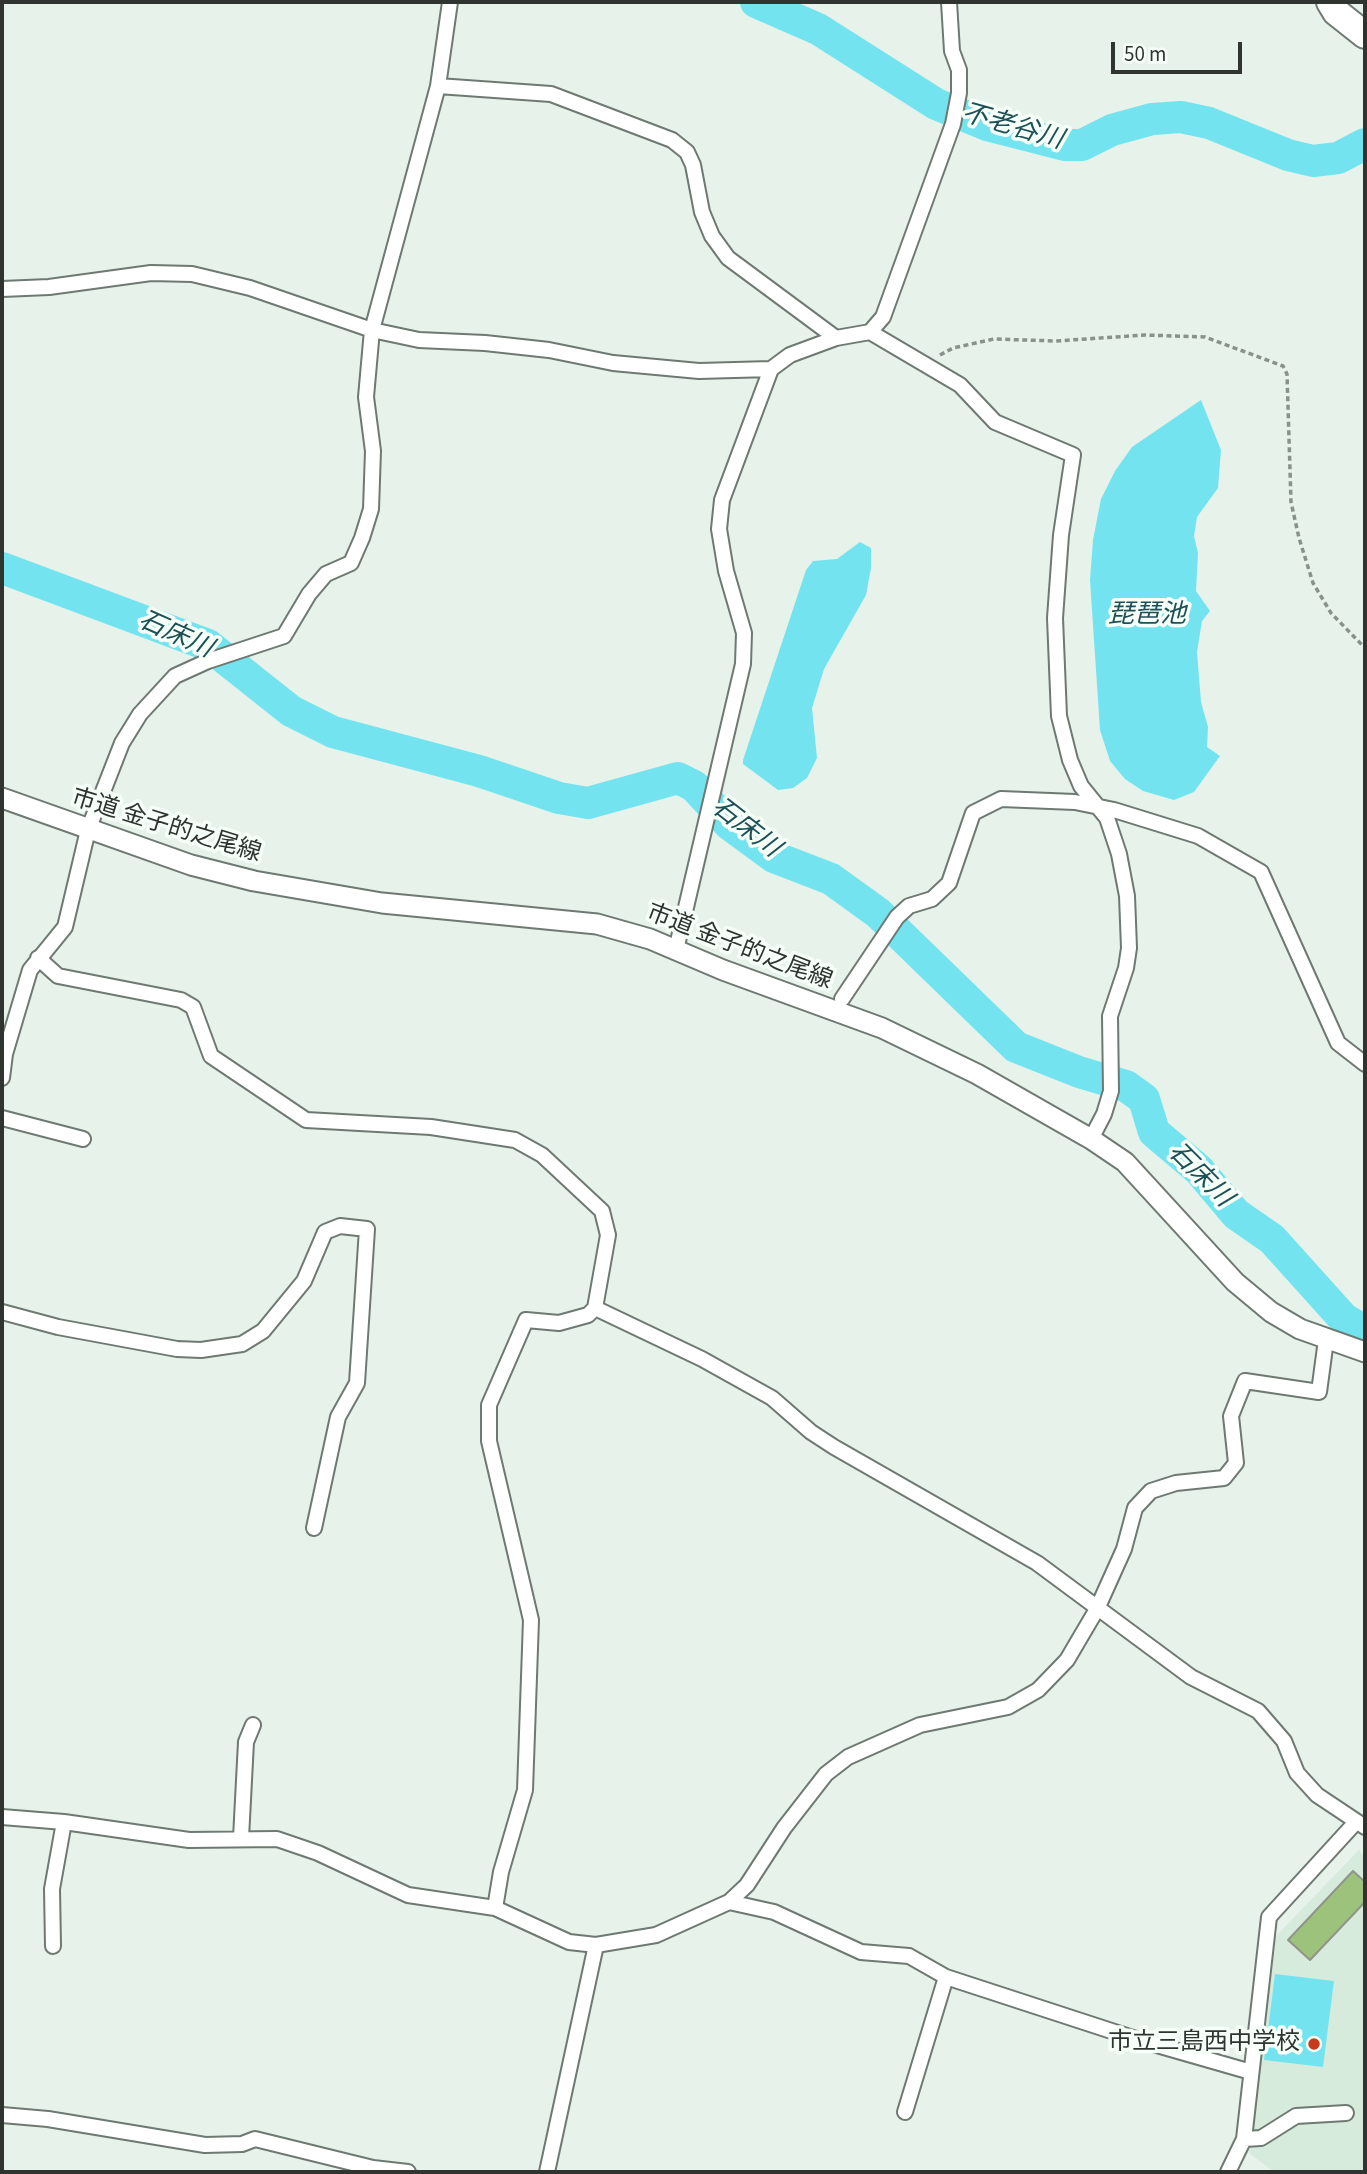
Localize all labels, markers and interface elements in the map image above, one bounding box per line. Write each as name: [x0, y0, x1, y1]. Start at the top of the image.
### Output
scale bar: [1115, 28, 1246, 72]
text: 50 m: [1124, 39, 1166, 69]
water label: 不老谷川: [958, 99, 1066, 157]
water label: 琵琶池: [1108, 600, 1186, 632]
water label: 石床川: [133, 606, 217, 666]
street label: 市道 金子的之尾線: [68, 784, 264, 870]
water label: 石床川: [705, 793, 785, 865]
street label: 市道 金子的之尾線: [642, 899, 836, 997]
water label: 石床川: [1160, 1137, 1238, 1215]
place label: 市立三島西中学校: [1108, 2030, 1300, 2058]
marker: 市立三島西中学校: [1306, 2036, 1322, 2052]

